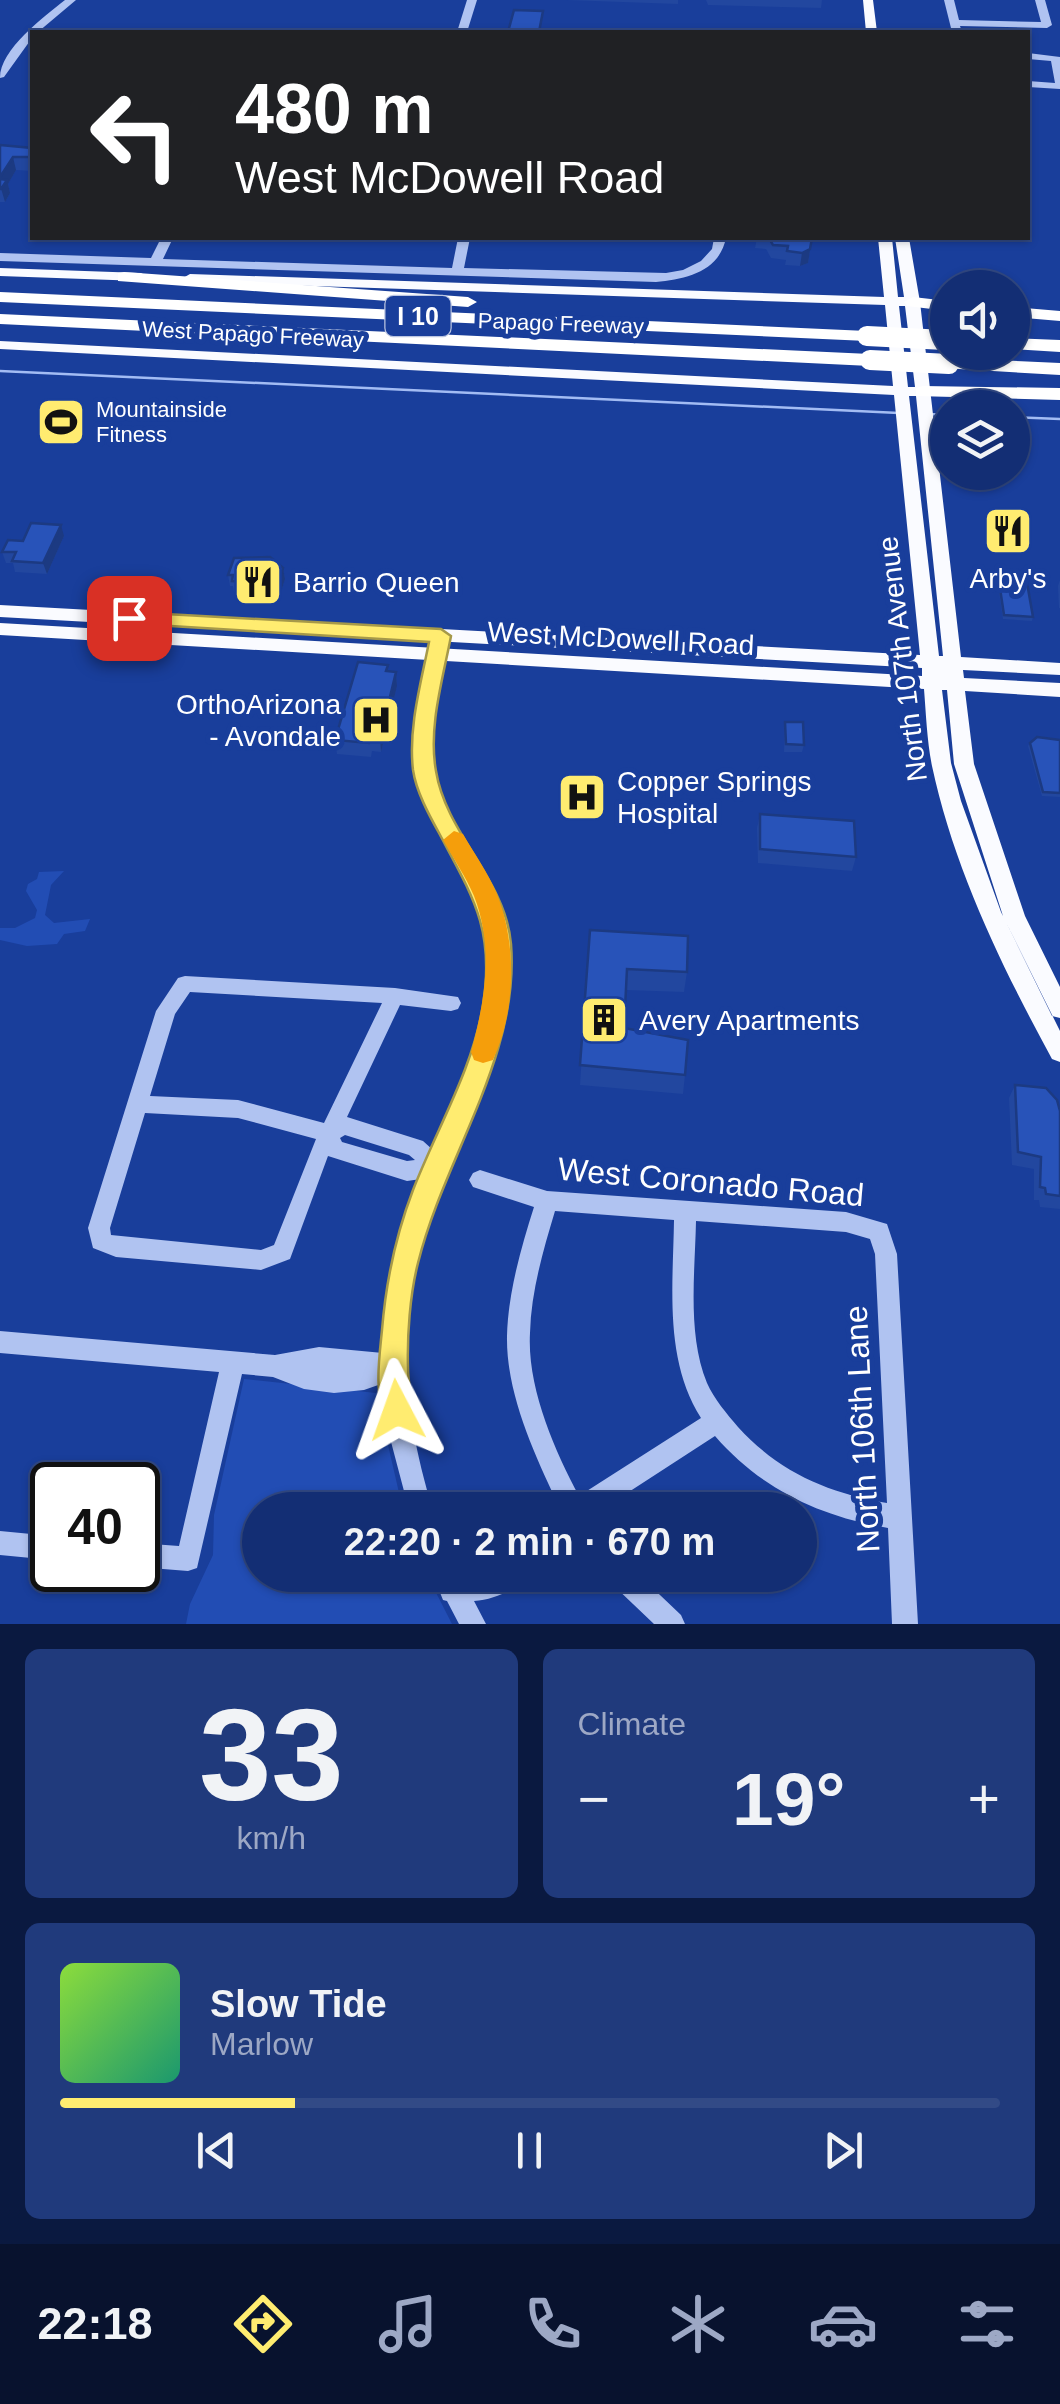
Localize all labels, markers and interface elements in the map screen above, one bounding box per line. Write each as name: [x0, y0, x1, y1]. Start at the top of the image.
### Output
icon: left: [70, 70, 200, 200]
text: 480 m: [235, 70, 433, 148]
text: West McDowell Road: [235, 152, 664, 203]
map controls: [930, 270, 1030, 490]
button: sound: [930, 270, 1030, 370]
road number: I 10: [386, 296, 450, 336]
street label: Papago Freeway: [477, 308, 645, 339]
street label: West Papago Freeway: [141, 316, 365, 353]
button: layers: [930, 390, 1030, 490]
sports icon: Mountainside Fitness: [35, 396, 87, 448]
place label: Mountainside Fitness: [96, 397, 227, 447]
restaurant icon: Arby's: [982, 505, 1034, 557]
street label: North 107th Avenue: [872, 534, 933, 783]
restaurant icon: Barrio Queen: [232, 556, 284, 608]
place label: Arby's: [970, 563, 1046, 594]
place label: Barrio Queen: [293, 567, 460, 598]
pin: [87, 576, 172, 661]
icon: arrive: [102, 591, 157, 646]
street label: West McDowell Road: [487, 616, 755, 661]
place label: OrthoArizona - Avondale: [176, 689, 341, 752]
hospital icon: OrthoArizona - Avondale: [350, 694, 402, 746]
place label: Copper Springs Hospital: [617, 766, 812, 829]
hospital icon: Copper Springs Hospital: [556, 771, 608, 823]
building icon: Avery Apartments: [578, 994, 630, 1046]
place label: Avery Apartments: [639, 1005, 859, 1036]
street label: West Coronado Road: [556, 1151, 866, 1213]
street label: North 106th Lane: [838, 1305, 886, 1553]
position arrow: [345, 1358, 449, 1462]
speed limit sign: 40: [30, 1462, 160, 1592]
text: 22:20 · 2 min · 670 m: [344, 1521, 715, 1563]
text: 33: [199, 1682, 344, 1828]
text: Climate: [578, 1706, 686, 1742]
text: 19°: [732, 1757, 845, 1841]
text: −: [578, 1768, 610, 1830]
text: +: [968, 1768, 1000, 1830]
text: km/h: [237, 1820, 306, 1856]
text: Slow Tide: [210, 1983, 387, 2025]
text: Marlow: [210, 2026, 313, 2062]
icon: previous: [189, 2123, 244, 2178]
icon: pause: [502, 2123, 557, 2178]
icon: next: [816, 2123, 871, 2178]
icon: directions: [228, 2289, 298, 2359]
icon: music: [373, 2289, 443, 2359]
icon: phone: [518, 2289, 588, 2359]
icon: climate: [663, 2289, 733, 2359]
icon: car: [808, 2289, 878, 2359]
icon: filters: [952, 2289, 1022, 2359]
text: 22:18: [37, 2298, 153, 2349]

